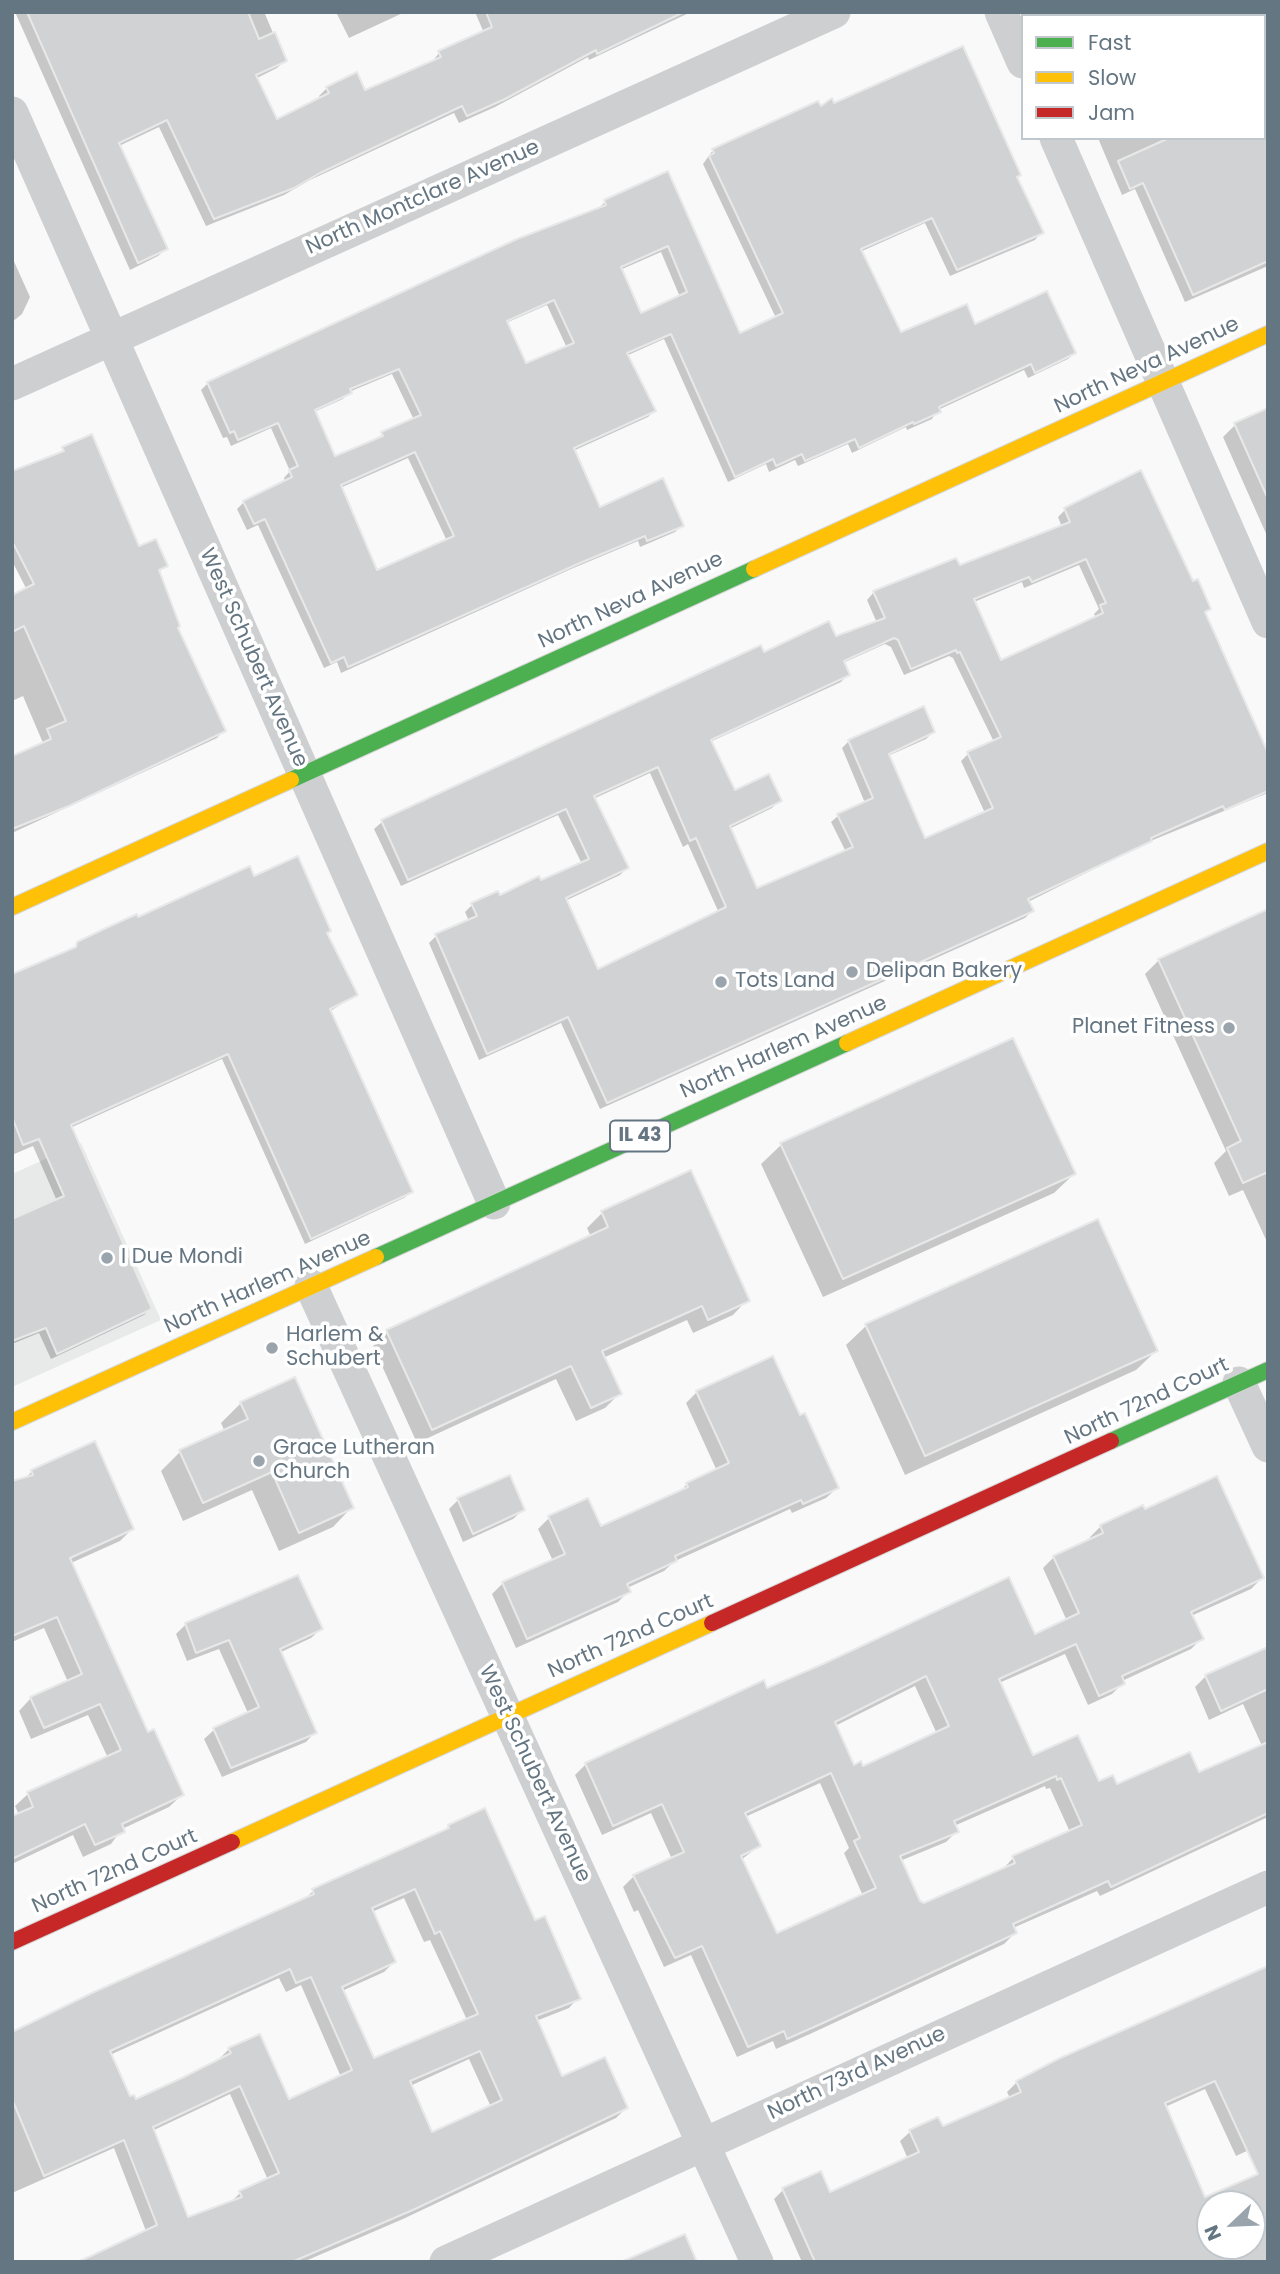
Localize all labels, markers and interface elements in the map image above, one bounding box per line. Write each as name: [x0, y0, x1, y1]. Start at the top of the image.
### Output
legend: [1021, 14, 1266, 140]
text: Fast: [1088, 28, 1131, 57]
text: Slow: [1088, 63, 1136, 92]
text: Jam: [1088, 98, 1135, 127]
street label: North Montclare Avenue: [302, 135, 544, 261]
street label: North Neva Avenue: [1051, 312, 1243, 420]
street label: West Schubert Avenue: [193, 545, 313, 771]
street label: North Neva Avenue: [535, 547, 727, 655]
place label: Delipan Bakery: [866, 959, 1022, 985]
marker: Delipan Bakery: [844, 964, 860, 980]
place label: Tots Land: [735, 969, 835, 995]
marker: Tots Land: [713, 974, 729, 990]
street label: North Harlem Avenue: [677, 991, 891, 1105]
place label: Planet Fitness: [1072, 1015, 1215, 1041]
marker: Planet Fitness: [1221, 1020, 1237, 1036]
road number: IL 43: [610, 1120, 670, 1152]
street label: North Harlem Avenue: [161, 1226, 375, 1340]
place label: I Due Mondi: [121, 1245, 243, 1271]
marker: I Due Mondi: [99, 1250, 115, 1266]
place label: Harlem & Schubert: [286, 1323, 384, 1373]
marker: Harlem & Schubert: [264, 1340, 280, 1356]
street label: North 72nd Court: [1061, 1353, 1233, 1451]
place label: Grace Lutheran Church: [273, 1436, 435, 1486]
marker: Grace Lutheran Church: [251, 1453, 267, 1469]
street label: North 72nd Court: [545, 1589, 717, 1685]
street label: West Schubert Avenue: [473, 1661, 595, 1887]
street label: North 72nd Court: [29, 1824, 201, 1920]
street label: North 73rd Avenue: [764, 2022, 950, 2126]
north arrow: [1196, 2190, 1266, 2260]
text: N: [1198, 2221, 1228, 2244]

